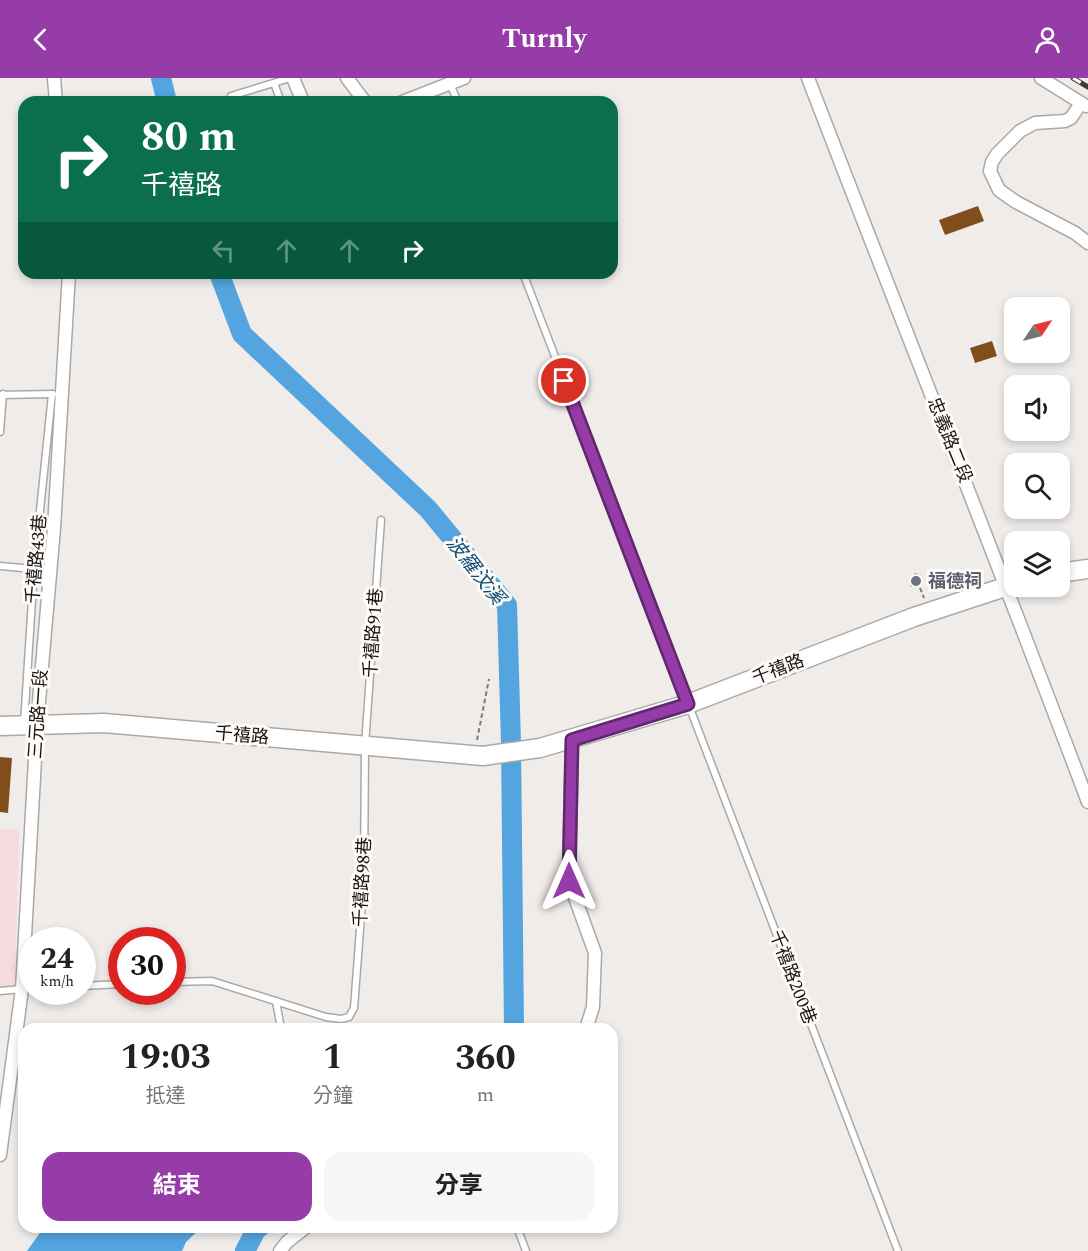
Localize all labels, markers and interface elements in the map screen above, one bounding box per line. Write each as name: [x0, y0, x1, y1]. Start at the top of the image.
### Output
text: Turnly: [502, 18, 586, 60]
icon: back: [24, 23, 57, 56]
icon: person: [1031, 23, 1064, 56]
text: 80 m: [141, 106, 236, 169]
icon: right: [42, 120, 120, 198]
text: 千禧路: [141, 165, 222, 207]
icon: left: [207, 234, 240, 267]
icon: ahead: [270, 234, 303, 267]
icon: ahead: [333, 234, 366, 267]
icon: right: [396, 234, 429, 267]
north arrow: [1004, 297, 1070, 363]
map controls: [1004, 297, 1070, 597]
pin: [538, 355, 589, 406]
icon: arrive: [547, 364, 580, 397]
button: sound: [1004, 375, 1070, 441]
street label: 忠義路二段: [920, 393, 979, 487]
button: search: [1004, 453, 1070, 519]
street label: 千禧路43巷: [19, 513, 54, 605]
water label: 波羅汶溪: [439, 530, 514, 614]
button: layers: [1004, 531, 1070, 597]
place label: 福德祠: [928, 568, 982, 595]
marker: 福德祠: [909, 574, 923, 588]
street label: 千禧路91巷: [357, 587, 390, 679]
street label: 千禧路: [748, 647, 808, 692]
street label: 三元路一段: [22, 668, 55, 760]
street label: 千禧路: [214, 720, 270, 751]
street label: 千禧路98巷: [347, 836, 378, 928]
position arrow: [537, 849, 601, 913]
street label: 千禧路200巷: [762, 926, 823, 1028]
speed limit sign: 30: [108, 927, 186, 1005]
text: 24: [40, 936, 74, 982]
text: km/h: [40, 970, 74, 993]
text: 19:03: [120, 1030, 211, 1085]
text: 1: [323, 1030, 343, 1085]
text: 360: [455, 1031, 516, 1086]
text: m: [477, 1080, 494, 1110]
text: 抵達: [145, 1081, 185, 1111]
text: 分鐘: [313, 1081, 353, 1111]
button: 結束: [42, 1152, 312, 1221]
button: 分享: [324, 1152, 594, 1221]

